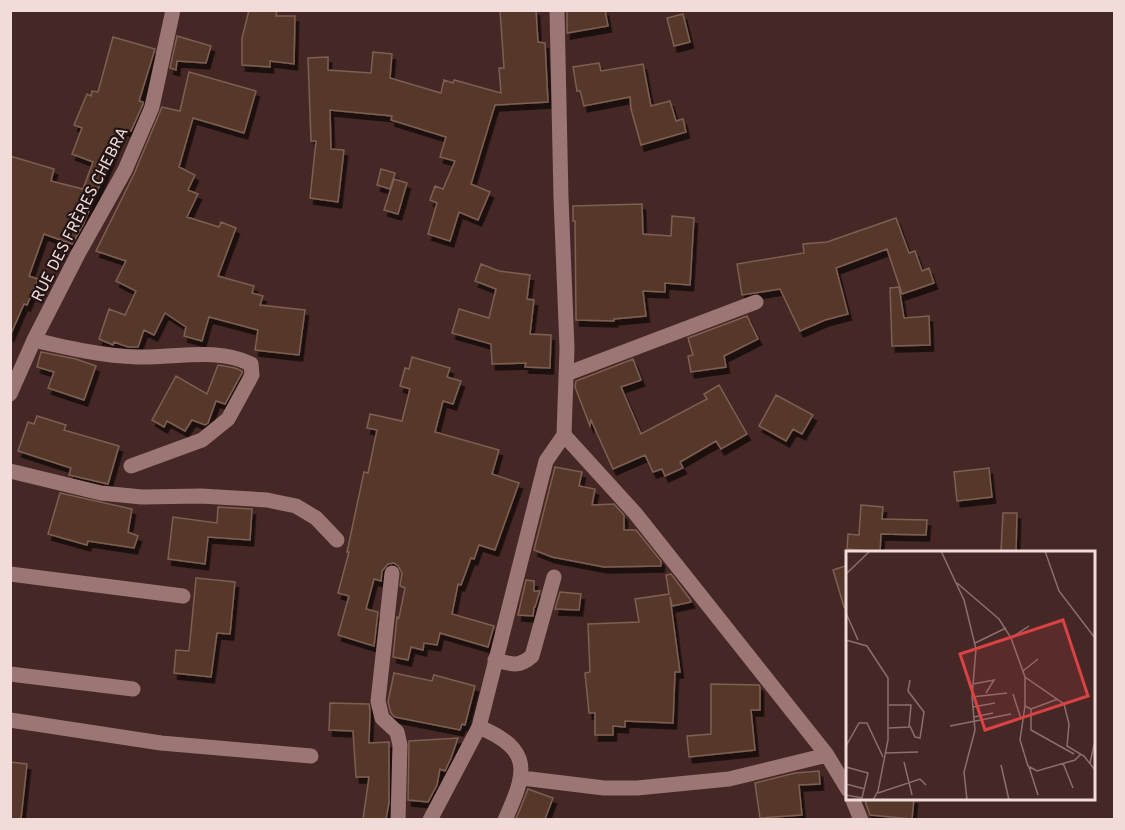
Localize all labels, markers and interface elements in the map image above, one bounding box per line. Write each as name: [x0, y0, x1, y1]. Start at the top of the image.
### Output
street label: RUE DES FRÈRES CHEBRA: [26, 123, 134, 306]
inset map: [846, 551, 1095, 800]

